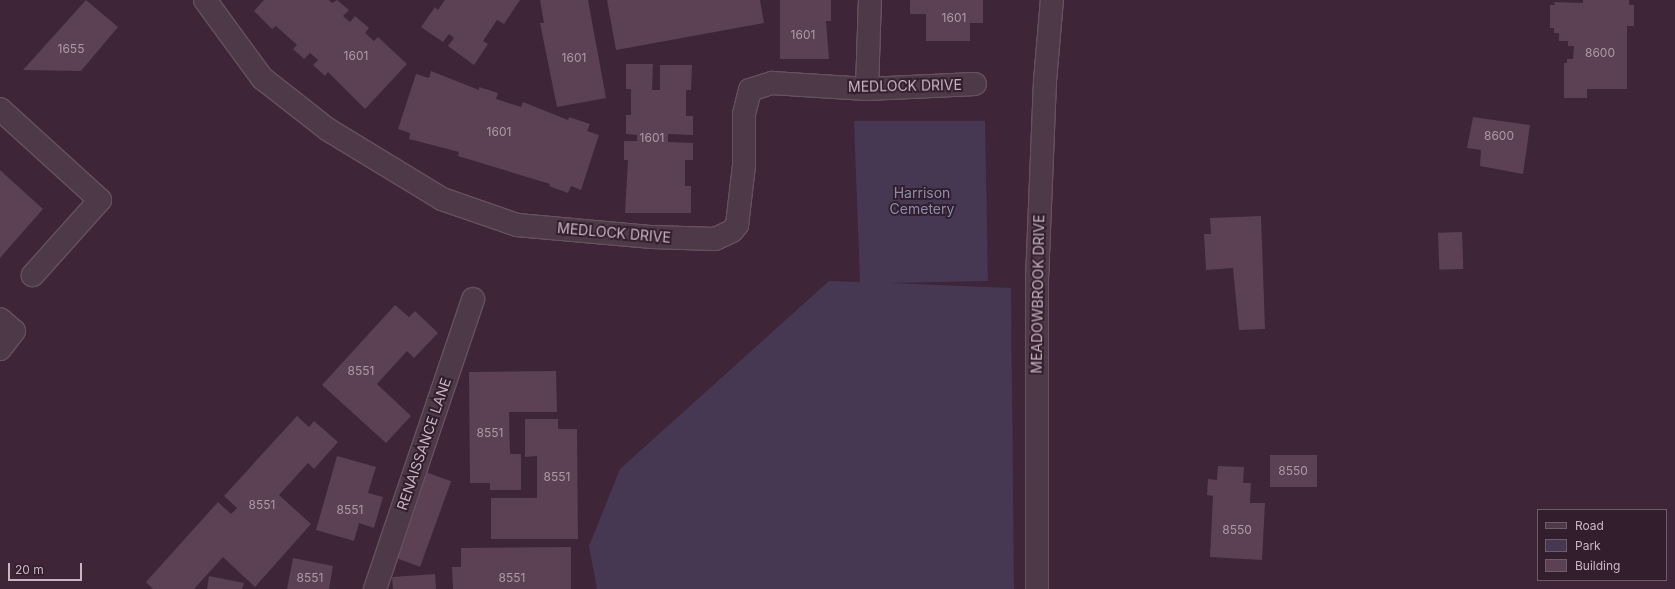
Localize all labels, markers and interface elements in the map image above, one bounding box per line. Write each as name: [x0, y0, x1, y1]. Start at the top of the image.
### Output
house number: 1601: [942, 11, 966, 25]
house number: 1601: [791, 28, 815, 42]
house number: 1655: [58, 42, 84, 56]
house number: 8600: [1585, 46, 1615, 60]
house number: 1601: [344, 49, 368, 63]
house number: 1601: [562, 51, 586, 65]
street label: MEDLOCK DRIVE: [848, 77, 962, 95]
house number: 1601: [487, 125, 511, 139]
house number: 8600: [1484, 129, 1514, 143]
house number: 1601: [640, 131, 664, 145]
park label: Harrison Cemetery: [890, 185, 954, 218]
street label: MEADOWBROOK DRIVE: [1028, 214, 1048, 374]
street label: MEDLOCK DRIVE: [557, 220, 671, 246]
house number: 8551: [348, 364, 374, 378]
street label: RENAISSANCE LANE: [393, 376, 455, 512]
house number: 8551: [477, 426, 503, 440]
house number: 8550: [1278, 464, 1308, 478]
house number: 8551: [544, 470, 570, 484]
house number: 8551: [249, 498, 275, 512]
house number: 8551: [337, 503, 363, 517]
legend: [1537, 509, 1667, 581]
text: Road: [1575, 518, 1604, 533]
house number: 8550: [1222, 523, 1252, 537]
text: Park: [1575, 538, 1601, 553]
scale bar: [10, 555, 84, 581]
text: Building: [1575, 558, 1620, 573]
text: 20 m: [15, 562, 44, 577]
house number: 8551: [297, 571, 323, 585]
house number: 8551: [499, 571, 525, 585]

